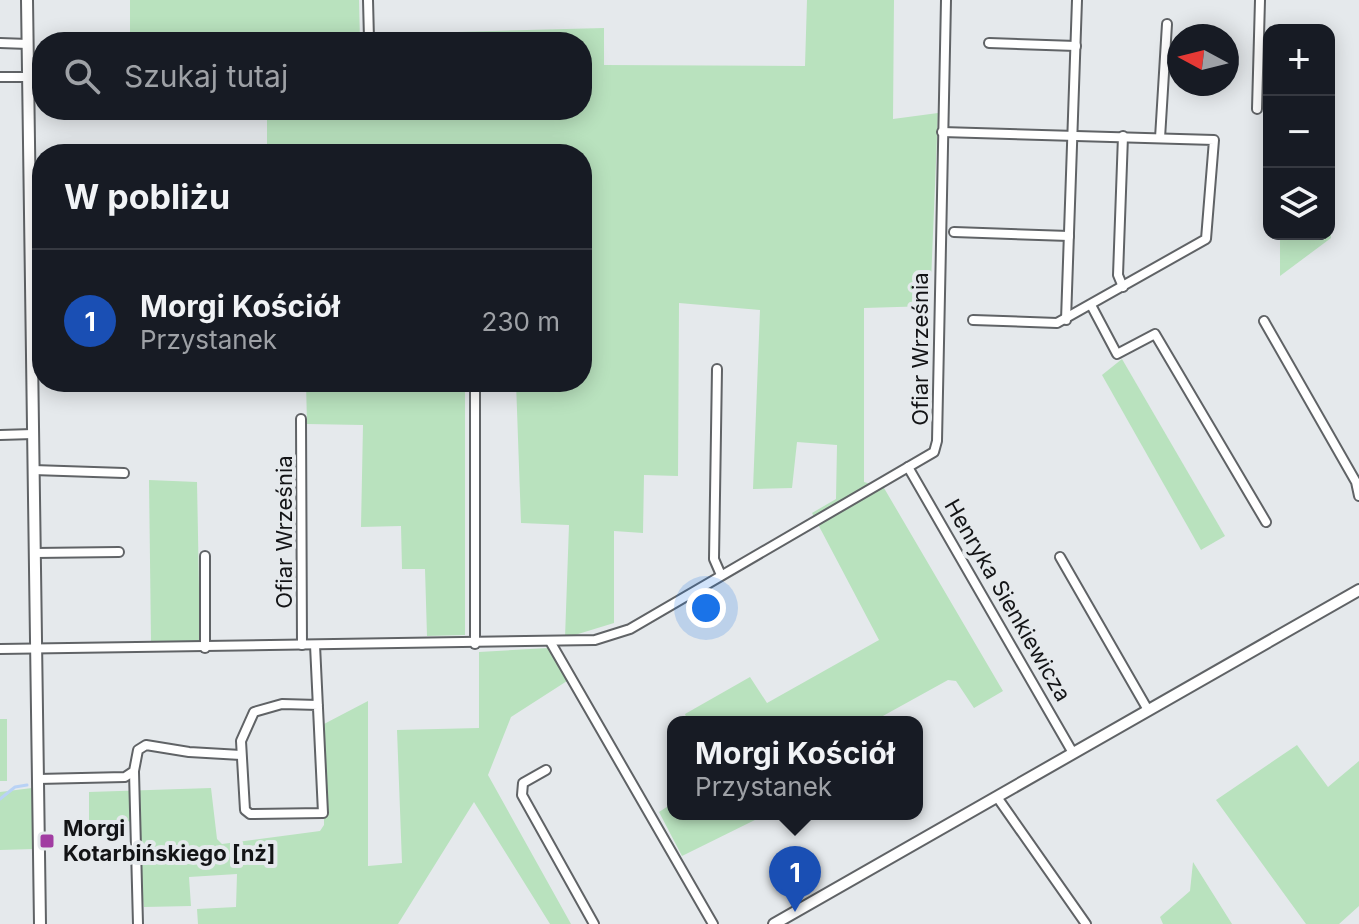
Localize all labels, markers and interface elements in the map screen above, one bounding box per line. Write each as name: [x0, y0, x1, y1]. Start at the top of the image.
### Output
north arrow: [1167, 24, 1239, 96]
map controls: [1263, 24, 1335, 240]
button: +: [1263, 24, 1335, 96]
search box: [32, 32, 592, 120]
icon: search: [60, 54, 104, 98]
text: Szukaj tutaj: [124, 58, 288, 94]
button: −: [1263, 96, 1335, 168]
button: layers: [1263, 168, 1335, 240]
text: W pobliżu: [64, 176, 230, 217]
street label: Ofiar Września: [907, 272, 933, 426]
text: Morgi Kościół: [140, 288, 340, 324]
text: 1: [84, 306, 96, 337]
text: 230 m: [482, 306, 560, 337]
text: Przystanek: [140, 324, 277, 355]
street label: Ofiar Września: [271, 455, 297, 609]
street label: Henryka Sienkiewicza: [939, 494, 1077, 706]
your location: [686, 588, 726, 628]
popup: [667, 716, 923, 820]
text: Morgi Kościół: [695, 735, 895, 771]
text: Przystanek: [695, 771, 832, 802]
place label: Morgi Kotarbińskiego [nż]: [63, 815, 275, 866]
marker: Morgi Kotarbińskiego [nż]: [38, 832, 56, 850]
pin: 1: [769, 846, 821, 912]

